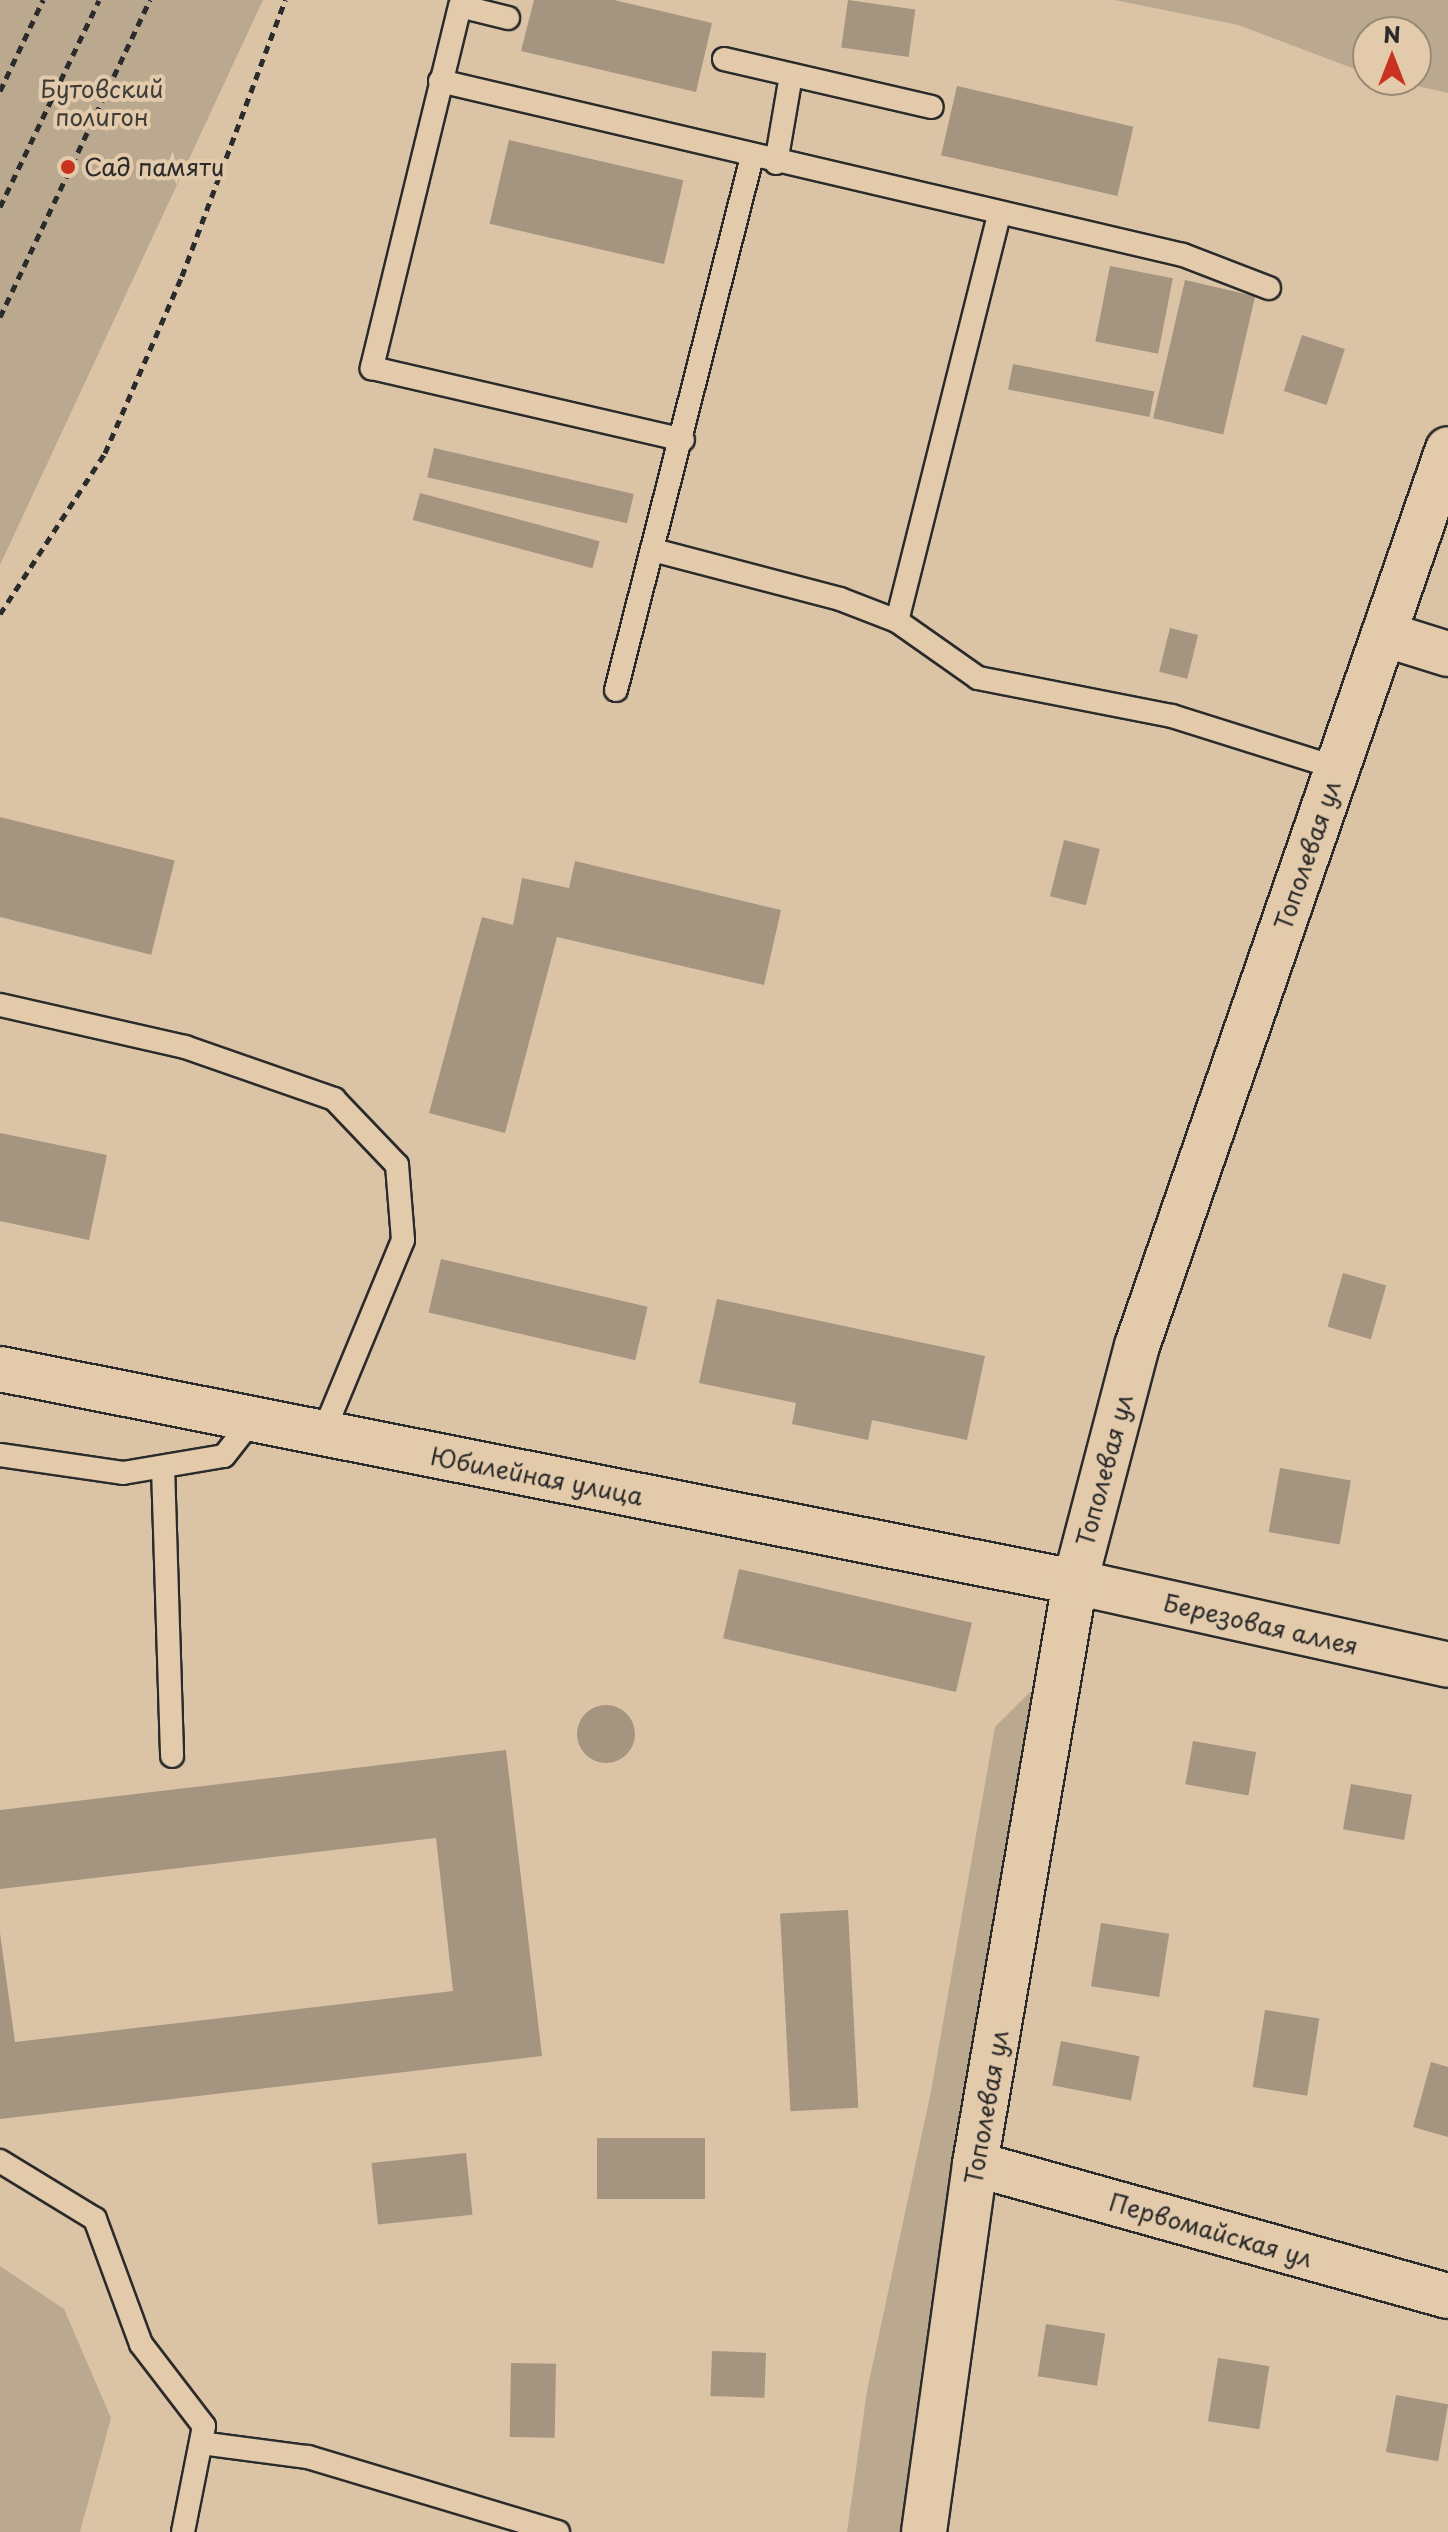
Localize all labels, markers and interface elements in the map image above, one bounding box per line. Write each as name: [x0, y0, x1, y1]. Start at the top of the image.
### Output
north arrow: [1352, 16, 1432, 96]
text: N: [1383, 17, 1401, 50]
park label: Бутовский полигон: [40, 75, 164, 131]
place label: Сад памяти: [84, 153, 224, 181]
marker: Сад памяти: [59, 158, 77, 176]
street label: Тополевая ул: [1268, 777, 1346, 933]
street label: Тополевая ул: [1070, 1391, 1138, 1549]
street label: Юбилейная улица: [428, 1441, 646, 1511]
street label: Березовая аллея: [1161, 1588, 1361, 1660]
street label: Тополевая ул: [958, 2028, 1014, 2186]
street label: Первомайская ул: [1106, 2187, 1316, 2273]

